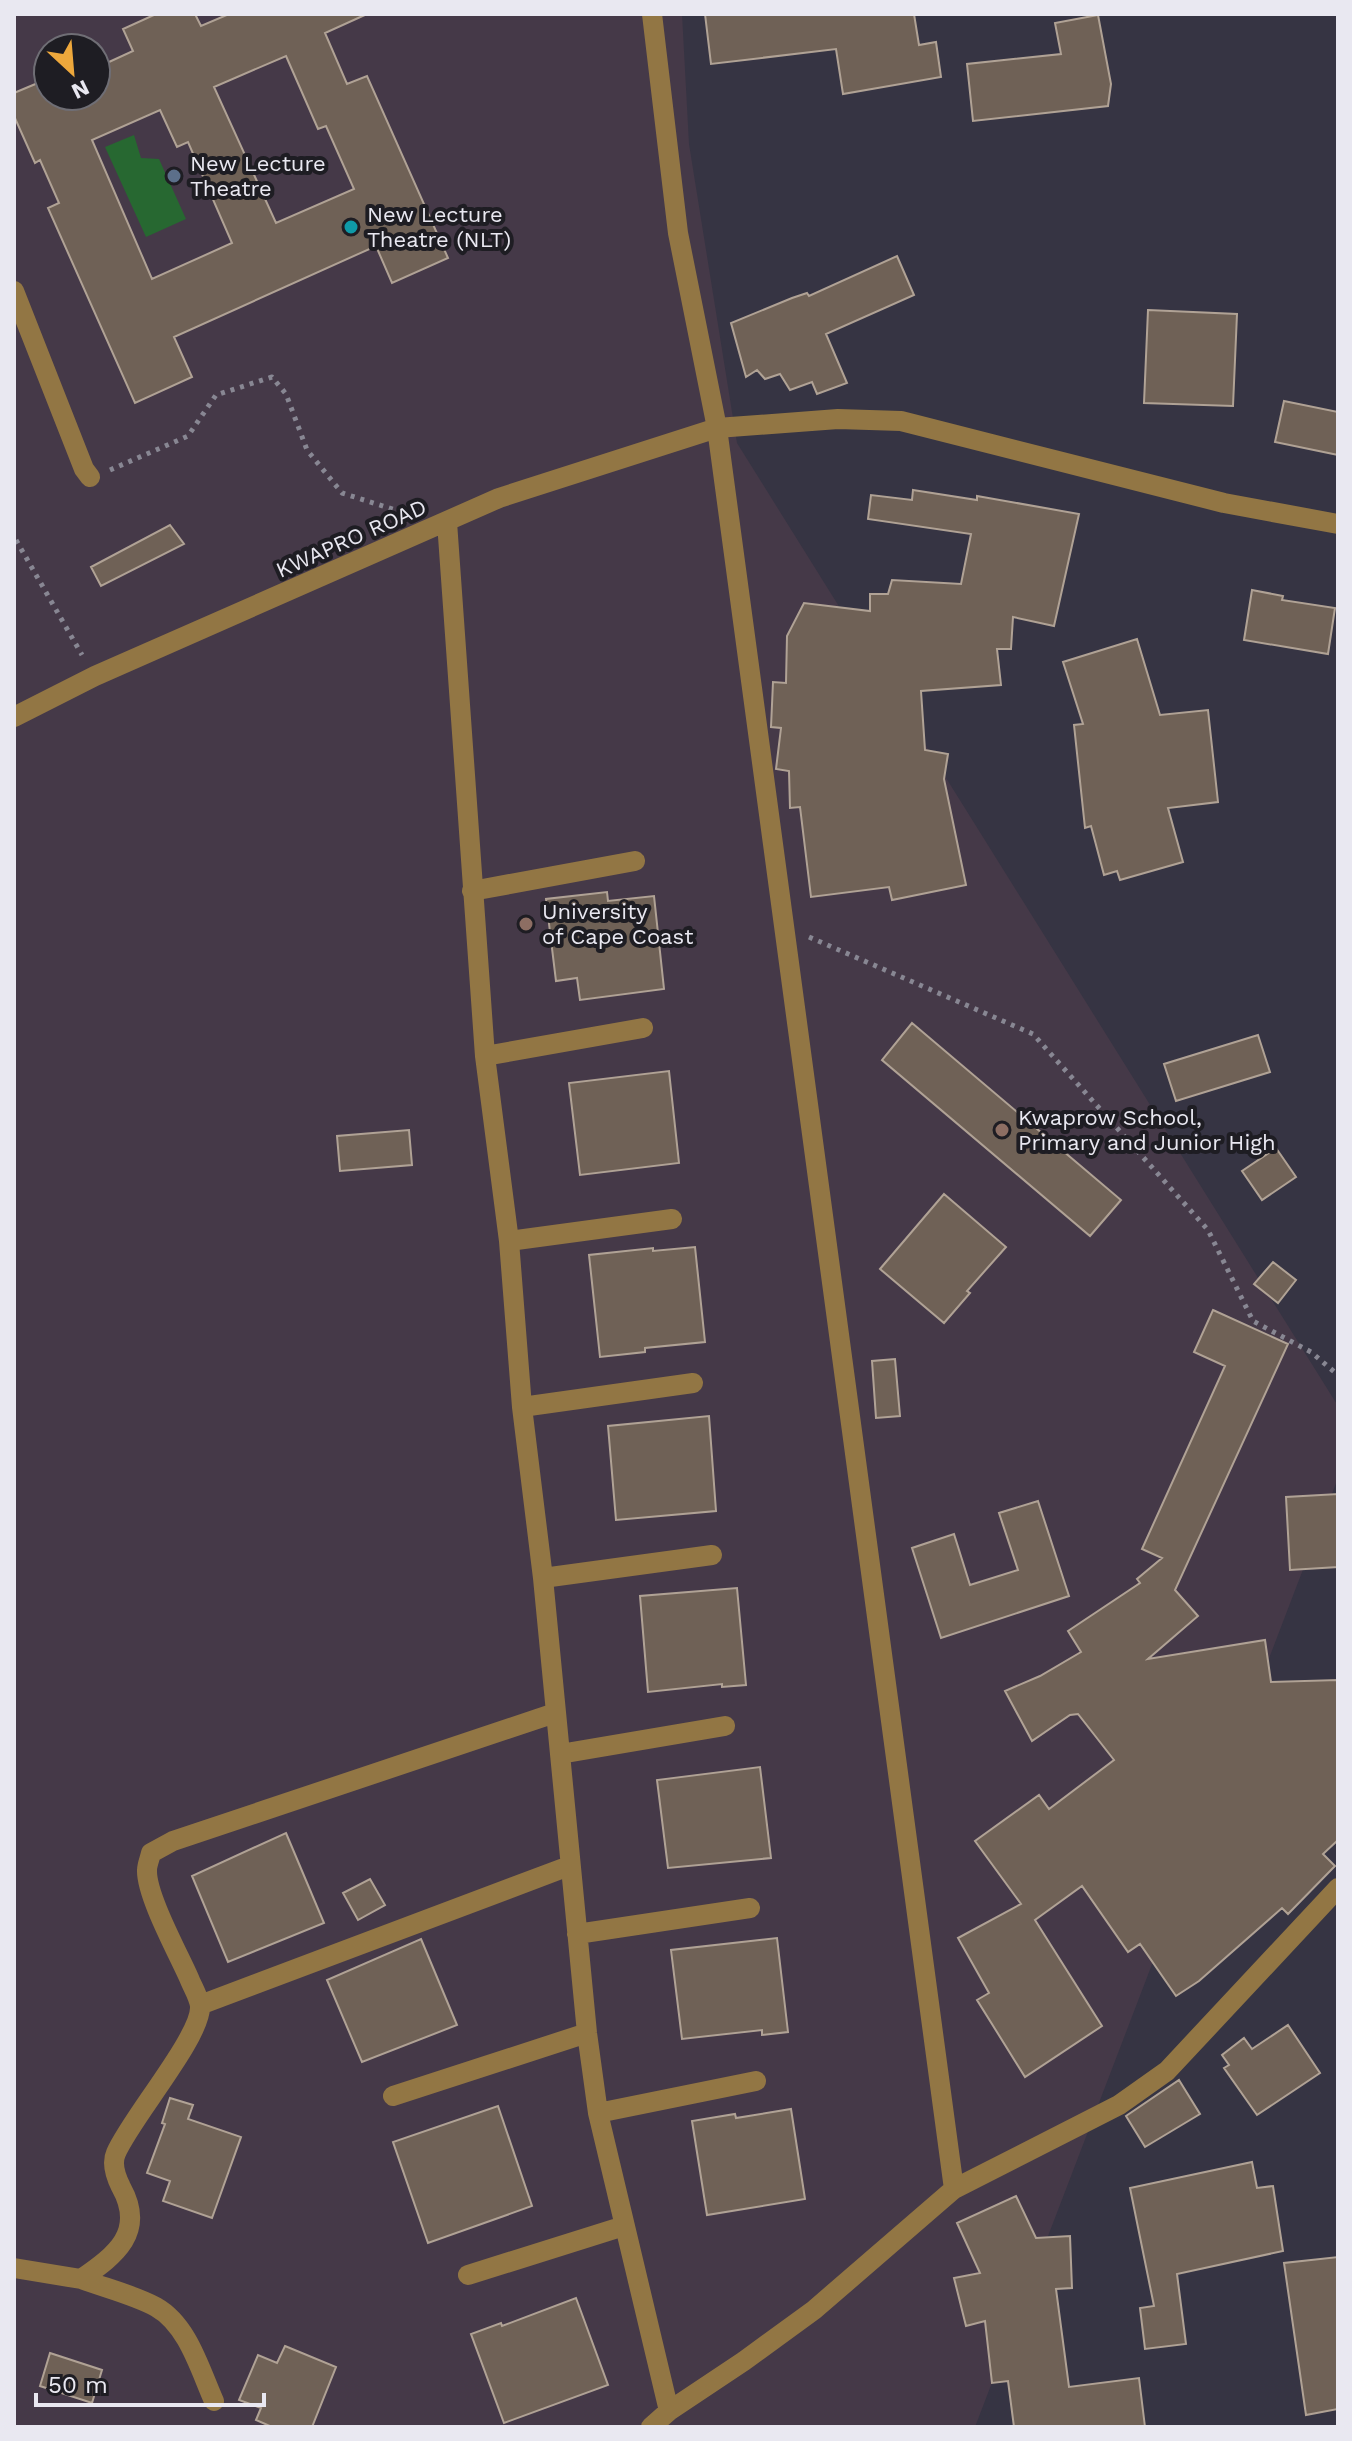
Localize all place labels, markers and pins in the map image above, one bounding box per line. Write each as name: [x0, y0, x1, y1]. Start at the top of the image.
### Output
place label: New Lecture Theatre: [190, 151, 326, 201]
marker: New Lecture Theatre: [165, 167, 183, 185]
place label: New Lecture Theatre (NLT): [367, 202, 511, 252]
marker: New Lecture Theatre (NLT): [342, 218, 360, 236]
place label: University of Cape Coast: [542, 899, 693, 949]
marker: University of Cape Coast: [517, 915, 535, 933]
place label: Kwaprow School, Primary and Junior High: [1018, 1105, 1276, 1155]
marker: Kwaprow School, Primary and Junior High: [993, 1121, 1011, 1139]

